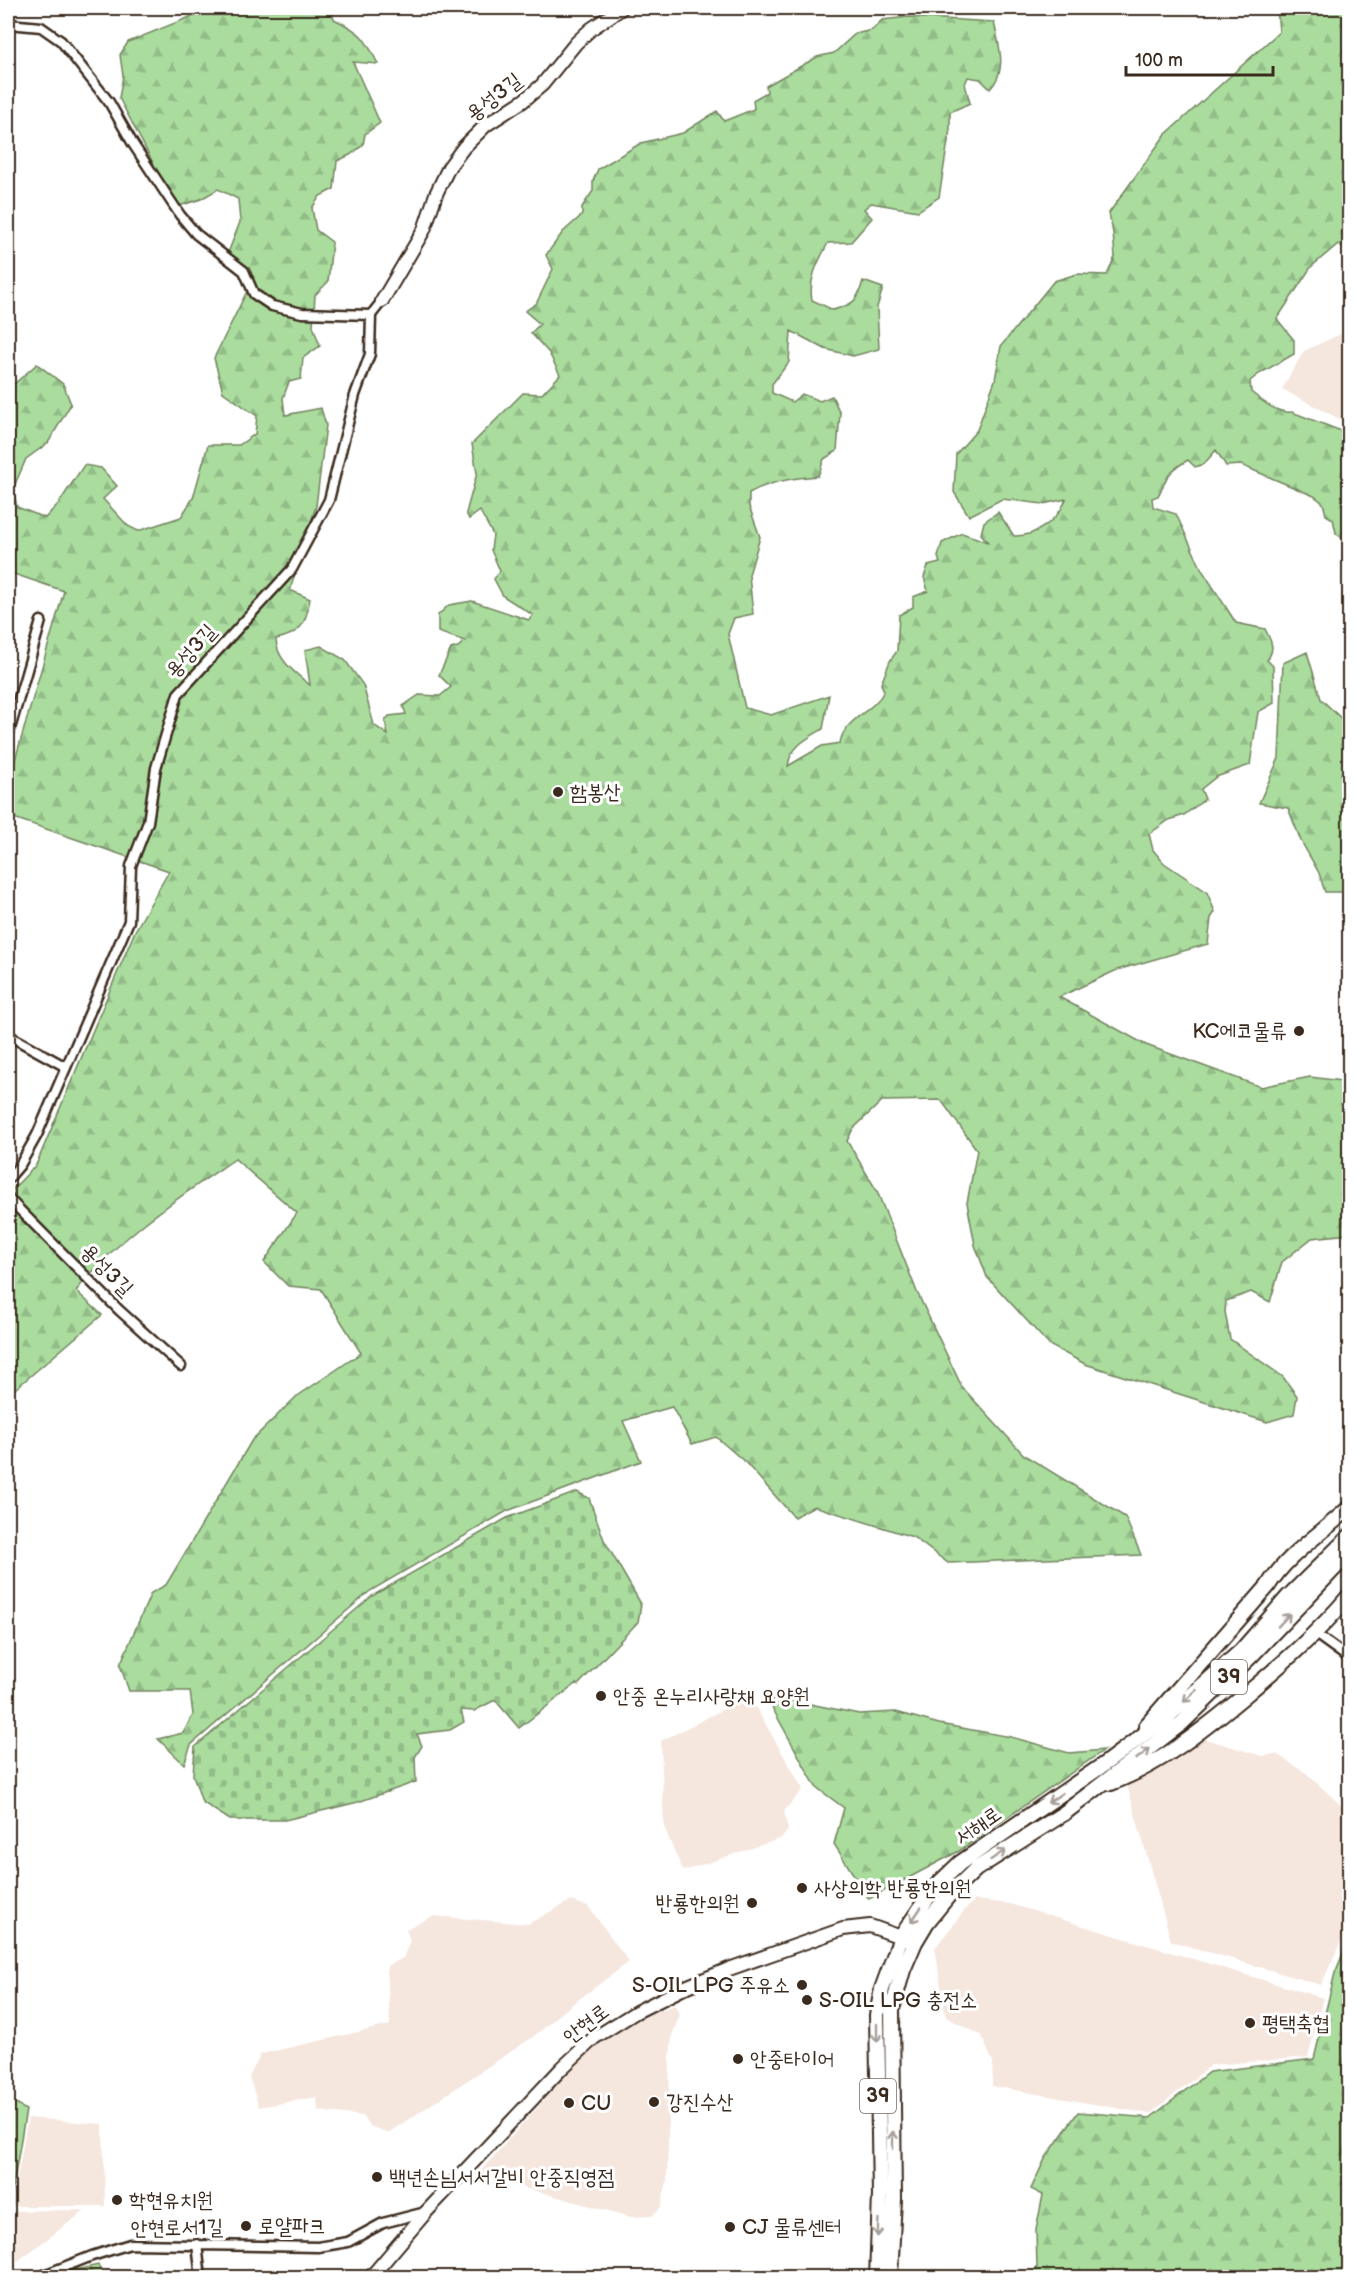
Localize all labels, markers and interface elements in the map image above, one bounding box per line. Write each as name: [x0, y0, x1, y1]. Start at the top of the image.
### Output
scale bar: [1126, 39, 1273, 77]
text: 100 m: [1135, 50, 1183, 71]
street label: 용성3길: [461, 68, 527, 126]
street label: 용성3길: [160, 619, 222, 683]
place label: 함봉산: [570, 780, 621, 805]
marker: 함봉산: [551, 785, 565, 799]
place label: KC에코물류: [1192, 1019, 1287, 1044]
marker: KC에코물류: [1292, 1024, 1306, 1038]
street label: 용성3길: [76, 1239, 138, 1301]
one-way arrow: [1277, 1613, 1292, 1628]
road number: 39: [1211, 1660, 1247, 1694]
place label: 안중 온누리사랑채 요양원: [613, 1684, 810, 1709]
marker: 안중 온누리사랑채 요양원: [594, 1689, 608, 1703]
one-way arrow: [1183, 1689, 1198, 1703]
one-way arrow: [1134, 1747, 1150, 1760]
one-way arrow: [1047, 1792, 1063, 1804]
street label: 서해로: [950, 1801, 1006, 1851]
one-way arrow: [989, 1848, 1006, 1861]
place label: 사상의학 반룡한의원: [814, 1876, 972, 1901]
marker: 사상의학 반룡한의원: [795, 1881, 809, 1895]
place label: 반룡한의원: [656, 1891, 740, 1916]
marker: 반룡한의원: [745, 1896, 759, 1910]
one-way arrow: [910, 1906, 922, 1922]
place label: S-OIL LPG 주유소: [632, 1973, 790, 1998]
marker: S-OIL LPG 주유소: [795, 1978, 809, 1992]
place label: S-OIL LPG 충전소: [819, 1988, 977, 2013]
marker: S-OIL LPG 충전소: [800, 1993, 814, 2007]
street label: 안현로: [558, 1999, 614, 2049]
place label: 평택축협: [1262, 2011, 1330, 2036]
marker: 평택축협: [1243, 2016, 1257, 2030]
one-way arrow: [871, 2023, 883, 2043]
place label: 안중타이어: [750, 2047, 835, 2072]
marker: 안중타이어: [731, 2052, 745, 2066]
road number: 39: [860, 2079, 896, 2113]
place label: 강진수산: [666, 2090, 734, 2115]
place label: CU: [581, 2091, 611, 2116]
marker: 강진수산: [647, 2095, 661, 2109]
marker: CU: [562, 2096, 576, 2110]
one-way arrow: [887, 2131, 899, 2151]
place label: 백년손님서서갈비 안중직영점: [389, 2165, 614, 2190]
marker: 백년손님서서갈비 안중직영점: [370, 2170, 384, 2184]
place label: 학현유치원: [129, 2188, 214, 2213]
marker: 학현유치원: [110, 2193, 124, 2207]
place label: 로얄파크: [258, 2214, 326, 2239]
street label: 안현로서1길: [130, 2215, 224, 2241]
place label: CJ 물류센터: [742, 2215, 842, 2240]
one-way arrow: [873, 2218, 884, 2238]
marker: 로얄파크: [239, 2219, 253, 2233]
marker: CJ 물류센터: [723, 2220, 737, 2234]

